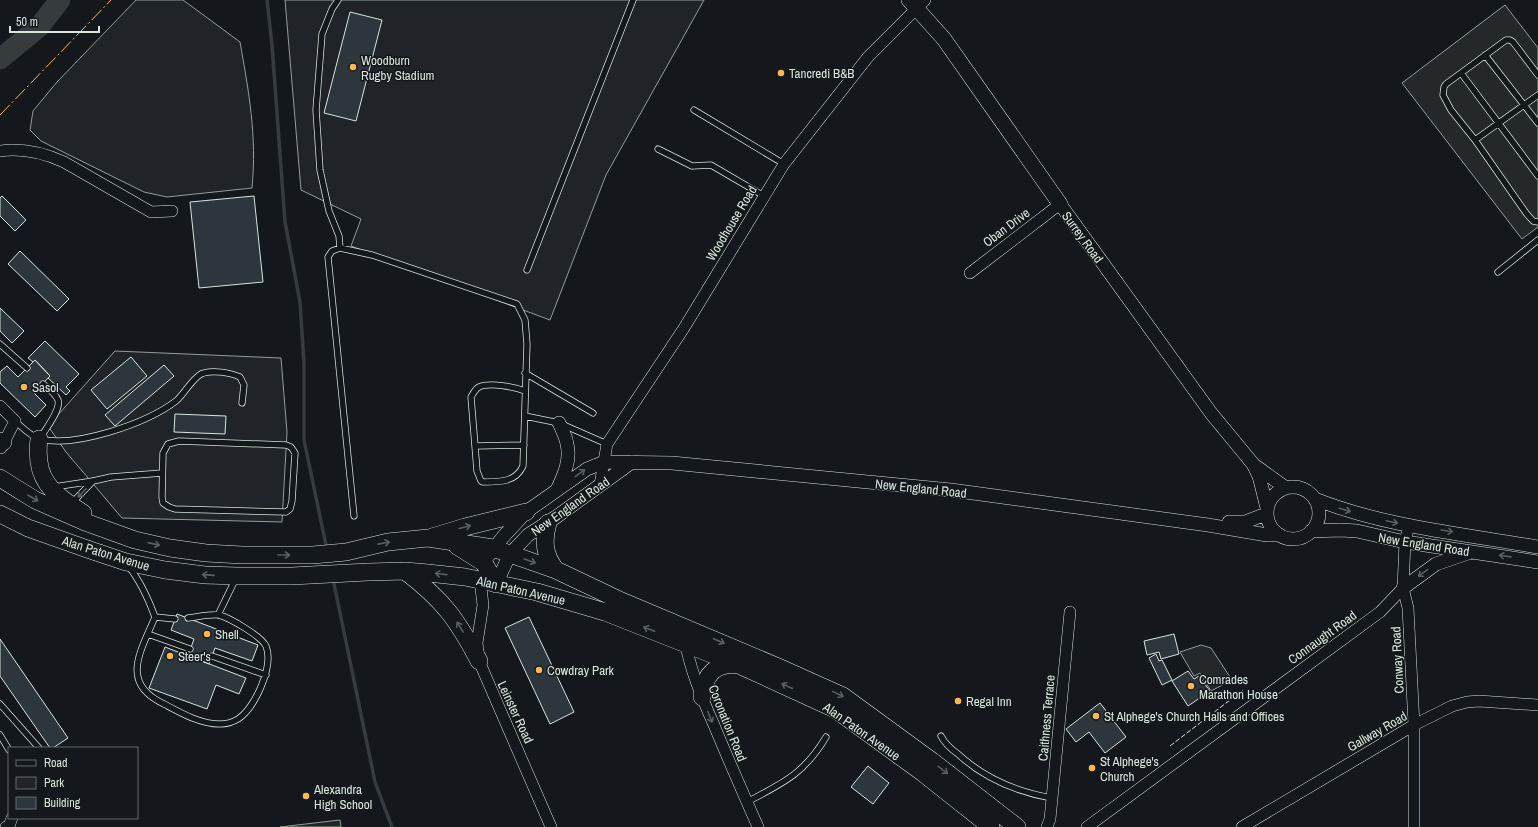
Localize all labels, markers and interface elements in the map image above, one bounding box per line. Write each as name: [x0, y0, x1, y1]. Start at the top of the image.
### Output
scale bar: [10, 8, 99, 34]
text: 50 m: [16, 14, 38, 30]
place label: Woodburn Rugby Stadium: [361, 52, 435, 84]
marker: Woodburn Rugby Stadium: [348, 62, 358, 72]
place label: Tancredi B&B: [789, 65, 854, 82]
marker: Tancredi B&B: [776, 68, 786, 78]
street label: Woodhouse Road: [702, 182, 761, 264]
street label: Oban Drive: [979, 204, 1033, 251]
street label: Surrey Road: [1058, 208, 1107, 267]
place label: Sasol: [32, 379, 59, 396]
marker: Sasol: [19, 382, 29, 392]
one-way arrow: [575, 469, 586, 477]
street label: New England Road: [528, 473, 613, 540]
street label: New England Road: [874, 475, 968, 502]
one-way arrow: [77, 488, 87, 498]
one-way arrow: [27, 495, 39, 503]
one-way arrow: [1338, 507, 1351, 514]
one-way arrow: [1385, 518, 1398, 526]
one-way arrow: [459, 523, 472, 530]
one-way arrow: [1440, 528, 1453, 536]
street label: New England Road: [1377, 529, 1471, 560]
street label: Alan Paton Avenue: [59, 532, 152, 575]
one-way arrow: [377, 539, 390, 547]
one-way arrow: [147, 541, 160, 549]
one-way arrow: [277, 551, 290, 559]
one-way arrow: [1499, 552, 1512, 560]
one-way arrow: [523, 558, 536, 565]
one-way arrow: [1418, 569, 1429, 577]
one-way arrow: [435, 570, 448, 578]
one-way arrow: [202, 571, 215, 579]
street label: Alan Paton Avenue: [474, 572, 567, 609]
street label: Connaught Road: [1285, 607, 1360, 668]
one-way arrow: [456, 621, 464, 633]
one-way arrow: [644, 624, 656, 632]
place label: Shell: [215, 626, 239, 643]
street label: Conway Road: [1387, 626, 1408, 694]
marker: Shell: [202, 629, 212, 639]
one-way arrow: [712, 638, 724, 646]
place label: Steer's: [178, 648, 211, 665]
marker: Steer's: [165, 651, 175, 661]
place label: Cowdray Park: [547, 662, 615, 679]
marker: Cowdray Park: [534, 665, 544, 675]
place label: Comrades Marathon House: [1199, 671, 1278, 703]
street label: Caithness Terrace: [1034, 674, 1059, 762]
street label: Leinster Road: [494, 678, 537, 746]
marker: Comrades Marathon House: [1186, 681, 1196, 691]
street label: Coronation Road: [704, 682, 751, 764]
one-way arrow: [781, 682, 793, 689]
one-way arrow: [831, 691, 843, 698]
place label: Regal Inn: [966, 693, 1012, 710]
marker: Regal Inn: [953, 696, 963, 706]
street label: Alan Paton Avenue: [819, 698, 904, 764]
street label: Gallway Road: [1344, 707, 1410, 755]
place label: St Alphege's Church Halls and Offices: [1104, 708, 1284, 725]
one-way arrow: [707, 710, 714, 722]
marker: St Alphege's Church Halls and Offices: [1091, 711, 1101, 721]
legend: [8, 747, 138, 819]
place label: St Alphege's Church: [1100, 753, 1159, 785]
text: Road: [44, 755, 68, 771]
marker: St Alphege's Church: [1087, 763, 1097, 773]
one-way arrow: [937, 766, 948, 774]
text: Park: [44, 775, 64, 791]
place label: Alexandra High School: [313, 781, 372, 813]
marker: Alexandra High School: [301, 791, 311, 801]
text: Building: [44, 795, 81, 811]

